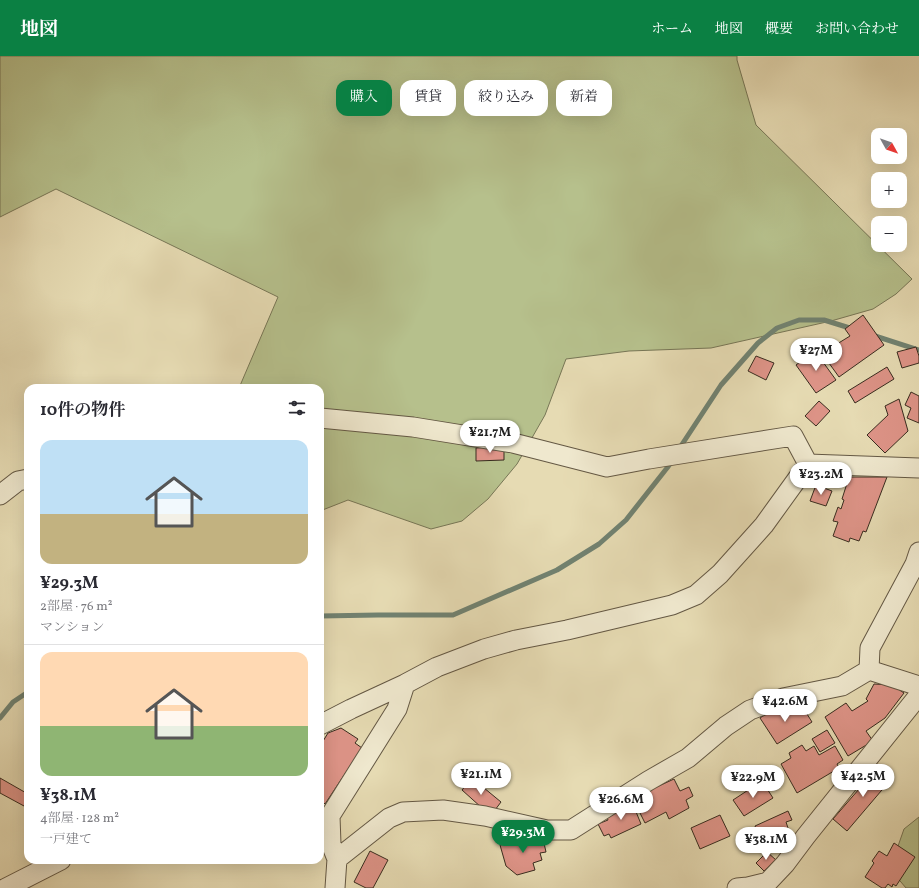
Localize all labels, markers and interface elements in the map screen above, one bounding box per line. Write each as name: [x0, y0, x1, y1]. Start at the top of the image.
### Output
text: 地図: [20, 17, 58, 43]
text: ホーム: [651, 20, 693, 39]
text: 地図: [715, 20, 743, 39]
text: 概要: [765, 20, 793, 39]
text: お問い合わせ: [815, 20, 899, 39]
chip: 購入: [336, 80, 392, 116]
chip: 賃貸: [400, 80, 456, 116]
chip: 絞り込み: [464, 80, 548, 116]
chip: 新着: [556, 80, 612, 116]
north arrow: [871, 128, 907, 164]
map controls: [871, 128, 907, 252]
button: +: [871, 172, 907, 208]
button: −: [871, 216, 907, 252]
pin: ¥27M: [792, 338, 840, 372]
text: ¥27M: [799, 342, 833, 360]
icon: filters: [286, 397, 308, 419]
text: 10件の物件: [40, 399, 125, 422]
pin: ¥21.7M: [457, 420, 523, 454]
text: ¥21.7M: [469, 424, 511, 442]
pin: ¥23.2M: [788, 462, 854, 496]
icon: home: [138, 466, 210, 538]
text: ¥23.2M: [799, 466, 843, 484]
text: ¥29.3M: [40, 572, 98, 595]
text: 2部屋 · 76 m²: [40, 598, 113, 616]
text: マンション: [40, 619, 104, 637]
icon: home: [138, 678, 210, 750]
pin: ¥42.6M: [752, 689, 818, 723]
text: ¥42.6M: [762, 693, 808, 711]
pin: ¥21.1M: [448, 762, 514, 796]
pin: ¥42.5M: [830, 764, 896, 798]
pin: ¥22.9M: [720, 765, 786, 799]
text: ¥21.1M: [460, 766, 502, 784]
text: ¥42.5M: [840, 768, 886, 786]
text: ¥22.9M: [730, 769, 776, 787]
text: ¥38.1M: [40, 784, 97, 807]
pin: ¥26.6M: [588, 787, 654, 821]
text: ¥26.6M: [598, 791, 644, 809]
text: 4部屋 · 128 m²: [40, 810, 119, 828]
pin: ¥29.3M: [490, 820, 556, 854]
text: ¥29.3M: [501, 824, 545, 842]
pin: ¥38.1M: [733, 827, 799, 861]
text: 一戸建て: [40, 831, 92, 849]
text: ¥38.1M: [744, 831, 788, 849]

